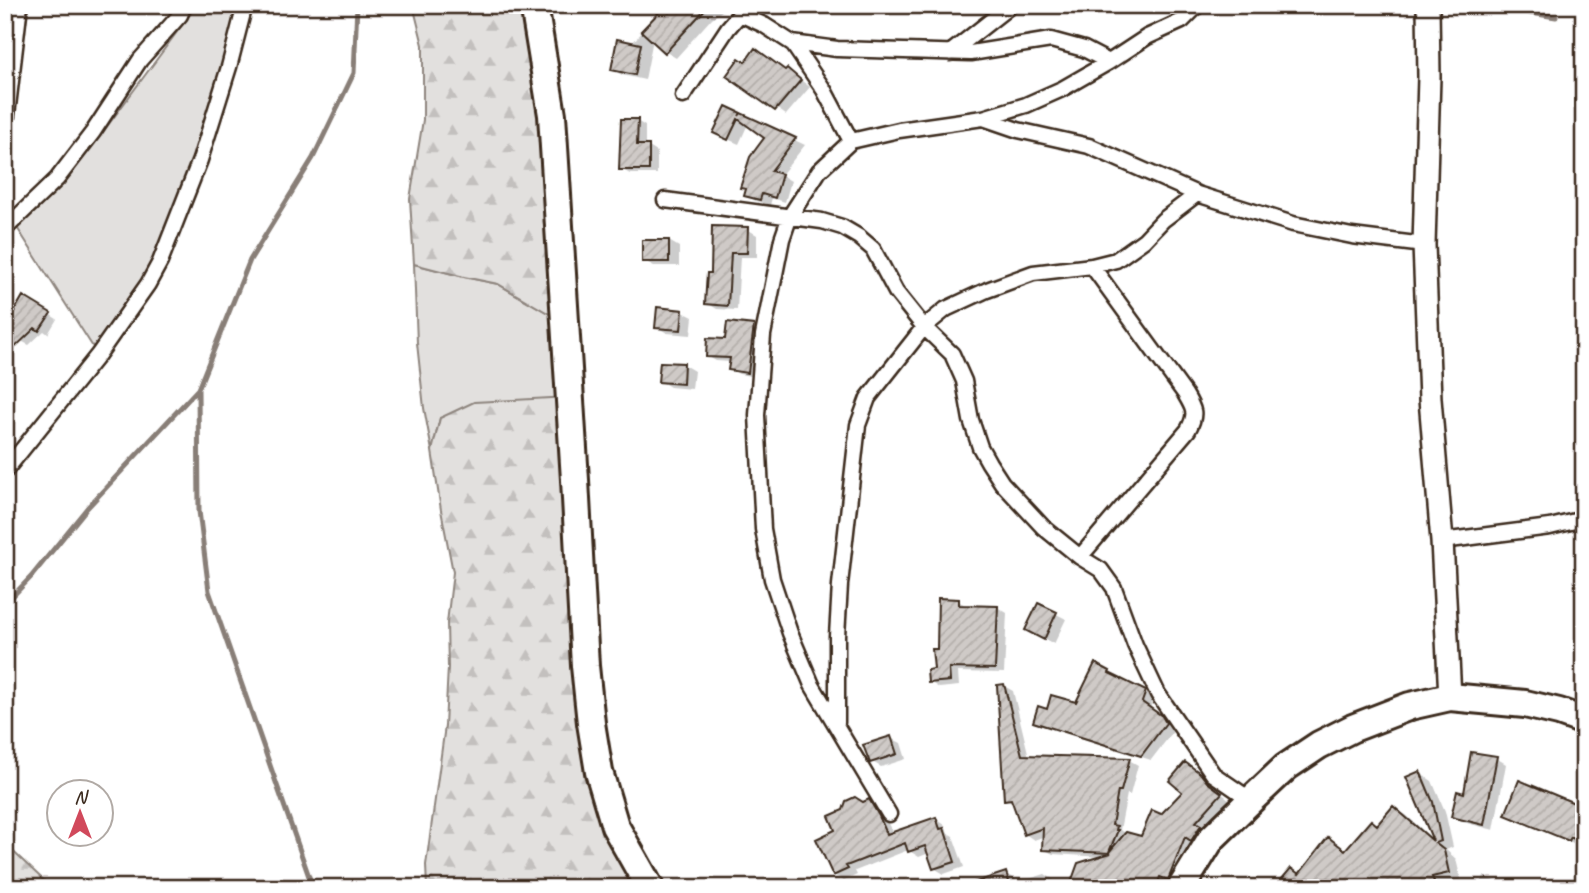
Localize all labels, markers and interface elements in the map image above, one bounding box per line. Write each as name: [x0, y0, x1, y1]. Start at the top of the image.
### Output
north arrow: [46, 778, 116, 848]
text: N: [74, 785, 89, 809]

